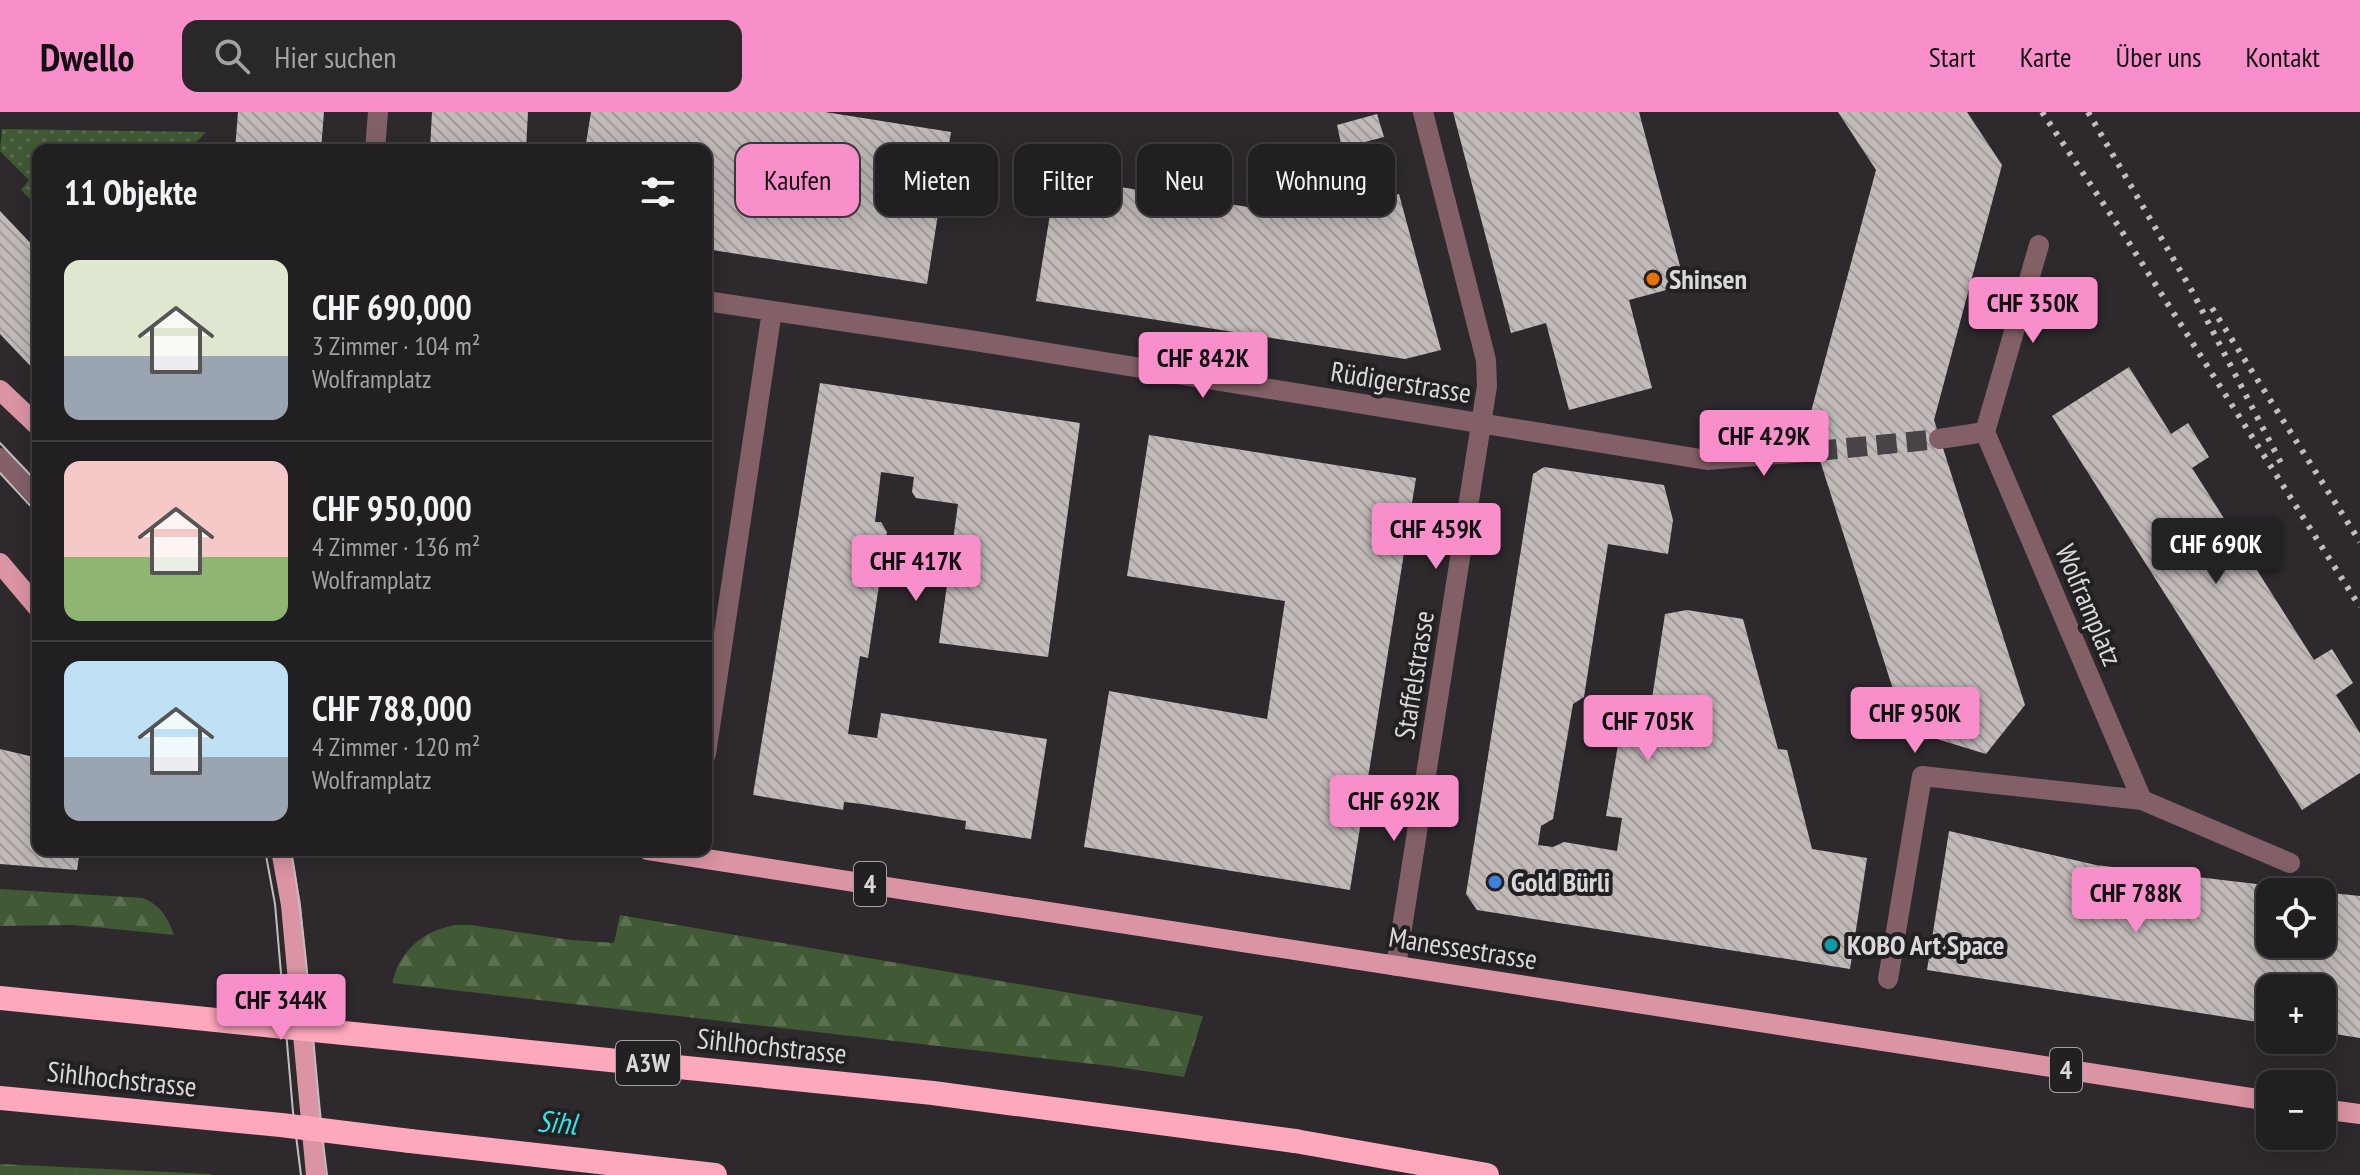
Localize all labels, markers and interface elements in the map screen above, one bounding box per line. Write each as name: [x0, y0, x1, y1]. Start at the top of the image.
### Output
search box: [182, 20, 742, 92]
text: Dwello: [40, 32, 134, 81]
icon: search: [210, 34, 254, 78]
text: Hier suchen: [274, 37, 397, 76]
text: Start: [1929, 38, 1976, 75]
text: Karte: [2020, 38, 2072, 75]
text: Über uns: [2116, 38, 2201, 75]
text: Kontakt: [2245, 38, 2320, 75]
chip: Kaufen: [736, 144, 859, 216]
chip: Mieten: [875, 144, 998, 216]
chip: Filter: [1014, 144, 1121, 216]
chip: Neu: [1137, 144, 1232, 216]
chip: Wohnung: [1248, 144, 1395, 216]
text: 11 Objekte: [64, 170, 198, 214]
icon: filters: [636, 170, 680, 214]
place label: Shinsen: [1669, 260, 1747, 297]
marker: Shinsen: [1644, 270, 1662, 288]
pin: CHF 350K: [1950, 277, 2116, 345]
text: CHF 690,000: [312, 285, 472, 329]
text: CHF 350K: [1987, 286, 2079, 319]
icon: home: [128, 292, 224, 388]
text: 3 Zimmer · 104 m²: [312, 329, 480, 362]
pin: CHF 842K: [1120, 332, 1286, 400]
text: CHF 842K: [1157, 341, 1249, 374]
street label: Rüdigerstrasse: [1328, 352, 1474, 411]
text: Wolframplatz: [312, 362, 431, 395]
pin: CHF 429K: [1681, 410, 1847, 478]
text: CHF 429K: [1718, 419, 1810, 452]
text: CHF 950,000: [312, 486, 472, 530]
icon: home: [128, 493, 224, 589]
pin: CHF 459K: [1353, 503, 1519, 571]
text: CHF 459K: [1390, 512, 1482, 545]
pin: CHF 690K: [2133, 518, 2299, 586]
text: CHF 690K: [2170, 527, 2262, 560]
text: 4 Zimmer · 136 m²: [312, 530, 480, 563]
pin: CHF 417K: [833, 535, 999, 603]
street label: Wolframplatz: [2047, 538, 2132, 671]
text: CHF 417K: [870, 544, 962, 577]
text: Wolframplatz: [312, 563, 431, 596]
street label: Staffelstrasse: [1385, 608, 1442, 742]
text: CHF 788,000: [312, 686, 472, 730]
pin: CHF 950K: [1832, 687, 1998, 755]
icon: home: [128, 693, 224, 789]
pin: CHF 705K: [1565, 695, 1731, 763]
text: CHF 950K: [1869, 696, 1961, 729]
text: CHF 705K: [1602, 704, 1694, 737]
text: 4 Zimmer · 120 m²: [312, 730, 480, 763]
text: Wolframplatz: [312, 763, 431, 796]
pin: CHF 692K: [1311, 775, 1477, 843]
text: CHF 692K: [1348, 784, 1440, 817]
road number: 4: [854, 862, 886, 906]
place label: Gold Bürli: [1511, 863, 1610, 900]
pin: CHF 788K: [2053, 867, 2219, 935]
marker: Gold Bürli: [1486, 873, 1504, 891]
text: CHF 788K: [2090, 876, 2182, 909]
map controls: [2256, 878, 2336, 1150]
button: locate: [2256, 878, 2336, 958]
street label: Manessestrasse: [1386, 918, 1540, 978]
place label: KOBO Art Space: [1847, 926, 2004, 963]
marker: KOBO Art Space: [1822, 936, 1840, 954]
pin: CHF 344K: [198, 974, 364, 1042]
button: +: [2256, 974, 2336, 1054]
text: CHF 344K: [235, 983, 327, 1016]
street label: Sihlhochstrasse: [695, 1019, 849, 1072]
road number: A3W: [616, 1041, 680, 1085]
road number: 4: [2050, 1048, 2082, 1092]
street label: Sihlhochstrasse: [45, 1052, 199, 1105]
button: −: [2256, 1070, 2336, 1150]
water label: Sihl: [536, 1100, 582, 1143]

